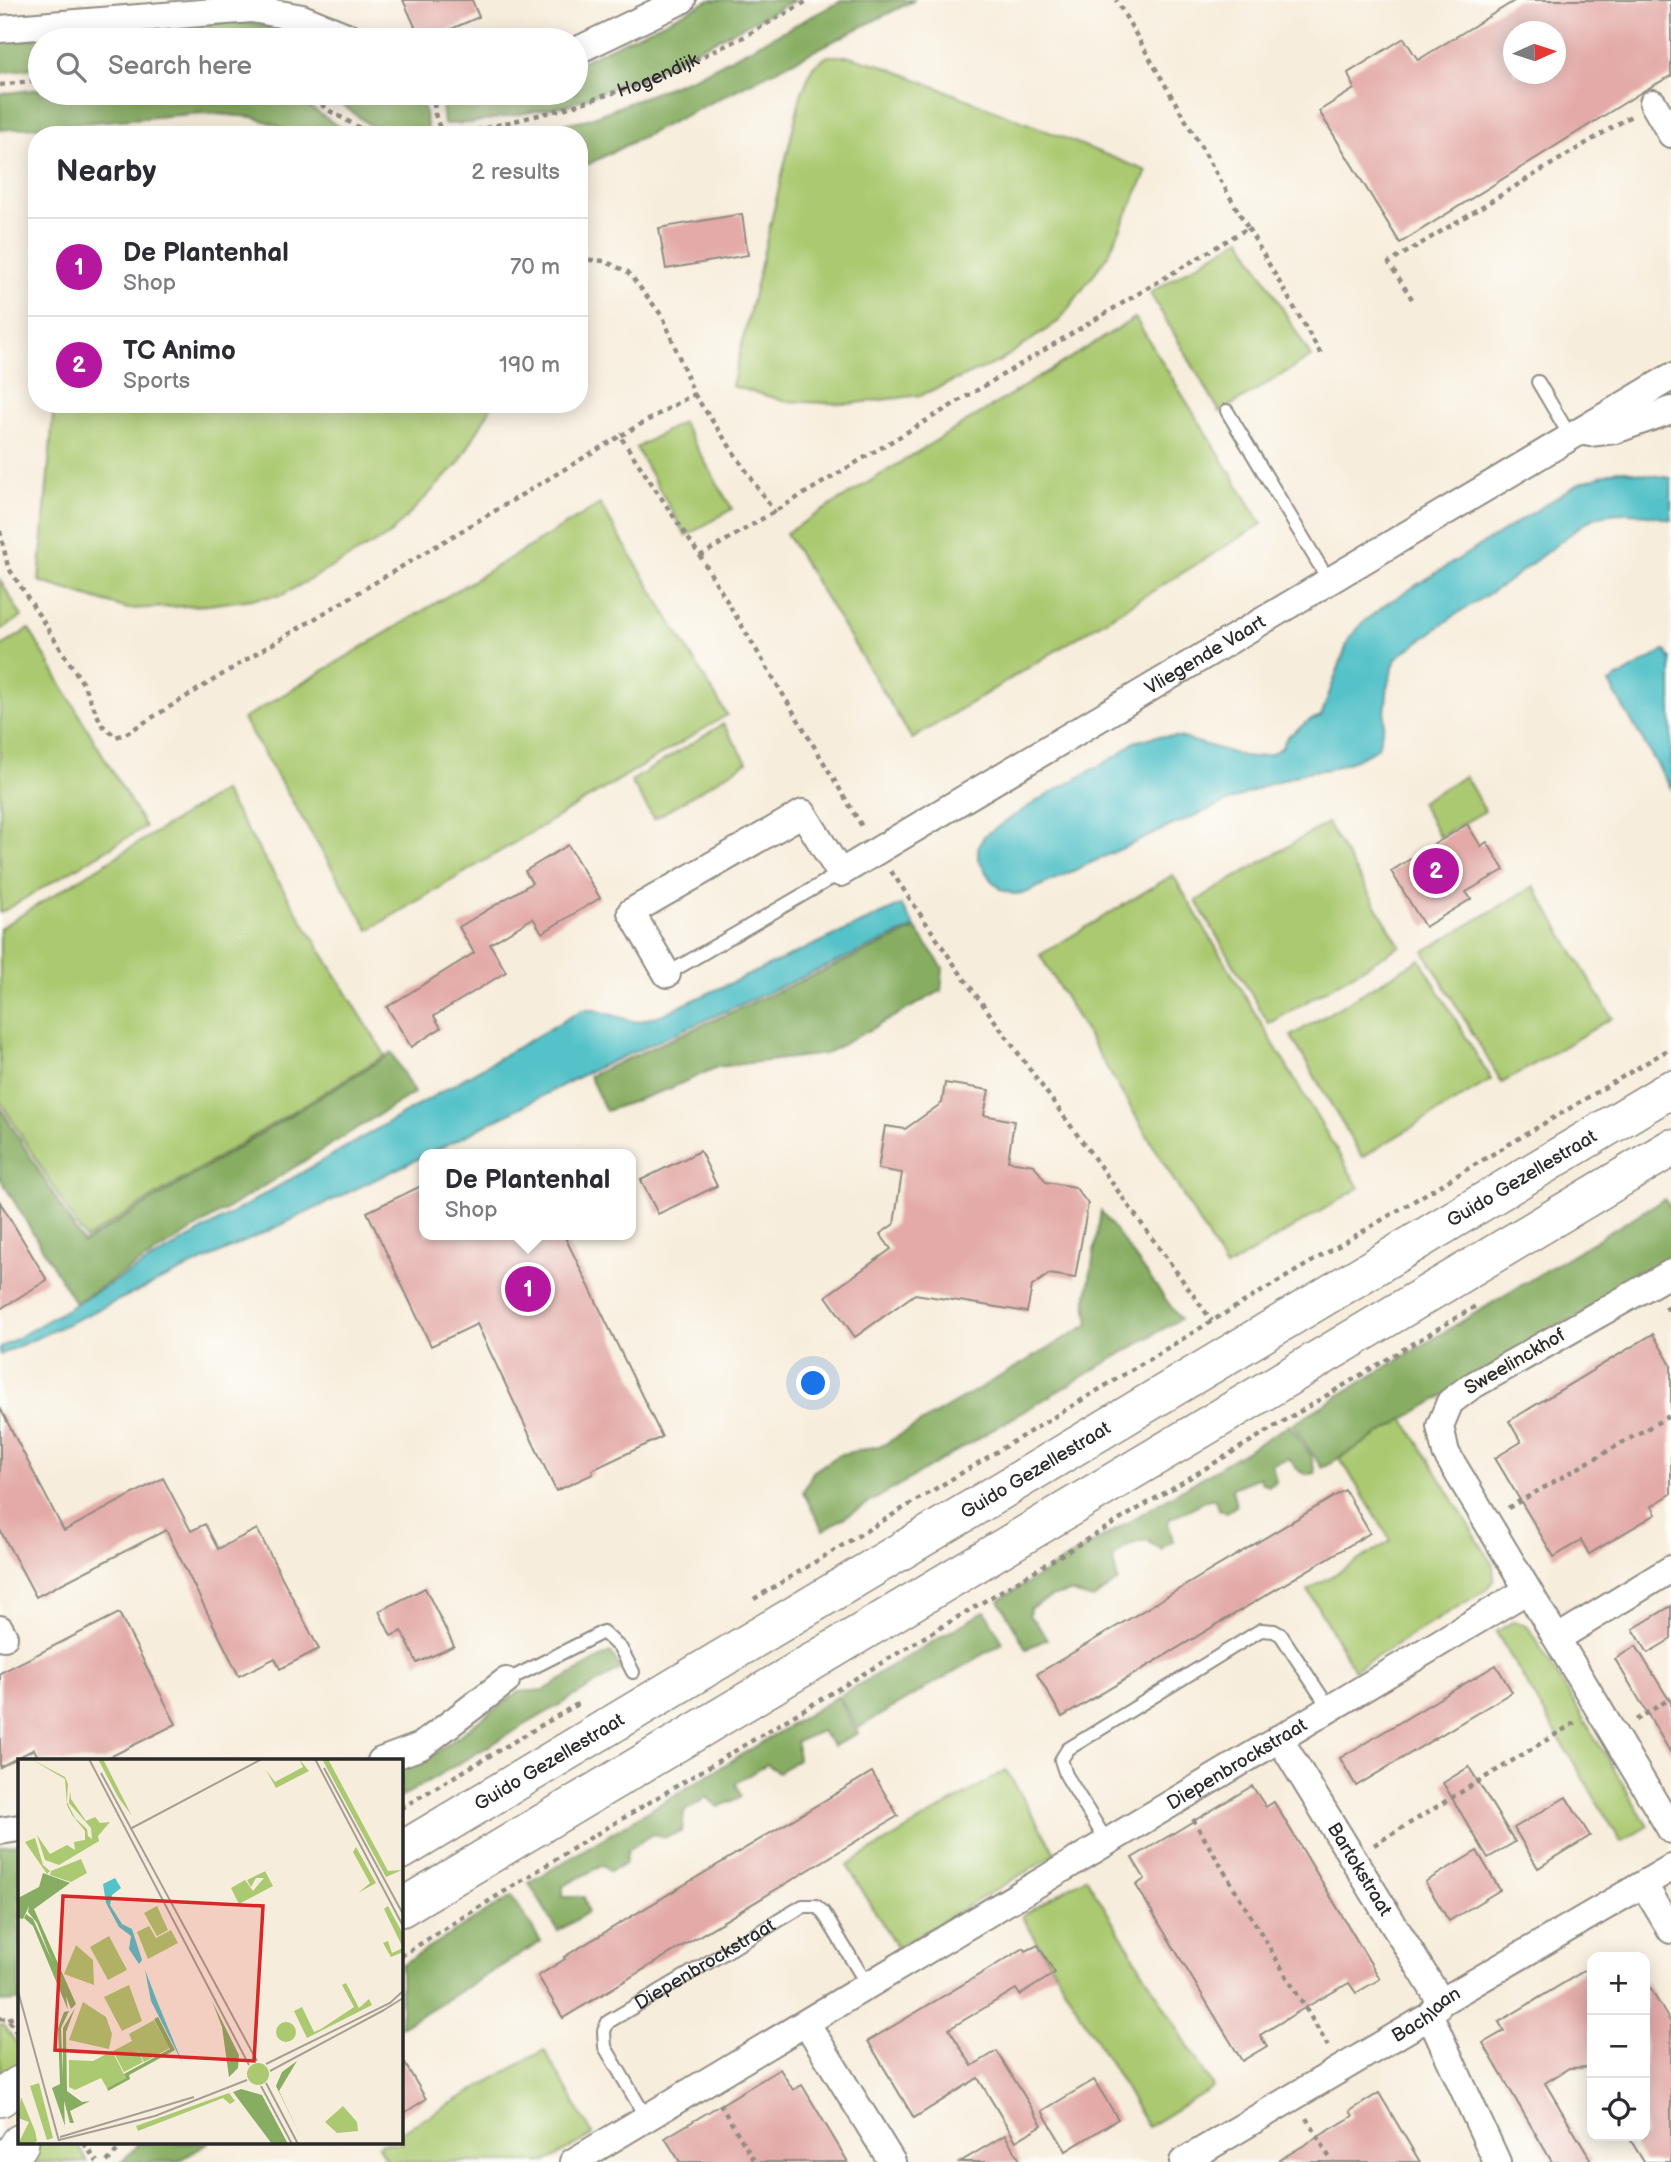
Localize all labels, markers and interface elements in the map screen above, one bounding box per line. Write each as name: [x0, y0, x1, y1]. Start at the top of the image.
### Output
north arrow: [1503, 21, 1566, 84]
search box: [28, 28, 588, 105]
icon: search: [52, 48, 90, 86]
street label: Hogendijk: [614, 48, 703, 102]
text: Search here: [108, 51, 252, 82]
text: Nearby: [56, 154, 156, 190]
text: 2 results: [471, 158, 560, 186]
text: De Plantenhal: [123, 238, 289, 269]
text: 1: [74, 253, 84, 281]
text: 70 m: [510, 253, 560, 281]
text: Shop: [123, 269, 176, 297]
text: TC Animo: [123, 336, 236, 367]
text: 2: [72, 351, 86, 379]
text: 190 m: [499, 351, 560, 379]
text: Sports: [123, 367, 190, 395]
street label: Vliegende Vaart: [1141, 610, 1270, 700]
pin: 2: [1413, 845, 1459, 897]
street label: Guido Gezellestraat: [1443, 1125, 1601, 1232]
popup: [419, 1149, 636, 1240]
text: De Plantenhal: [445, 1165, 610, 1196]
text: Shop: [445, 1196, 498, 1224]
pin: 1: [505, 1263, 551, 1315]
street label: Sweelinckhof: [1461, 1324, 1570, 1400]
your location: [796, 1366, 830, 1400]
street label: Guido Gezellestraat: [957, 1416, 1115, 1524]
street label: Guido Gezellestraat: [470, 1708, 629, 1816]
street label: Diepenbrockstraat: [1163, 1713, 1311, 1815]
inset map: [18, 1759, 402, 2144]
street label: Bartokstraat: [1322, 1818, 1397, 1920]
street label: Diepenbrockstraat: [631, 1914, 779, 2015]
map controls: [1587, 1952, 1650, 2141]
button: +: [1587, 1952, 1650, 2015]
street label: Bachlaan: [1388, 1982, 1465, 2047]
button: −: [1587, 2015, 1650, 2078]
button: locate: [1587, 2078, 1650, 2141]

